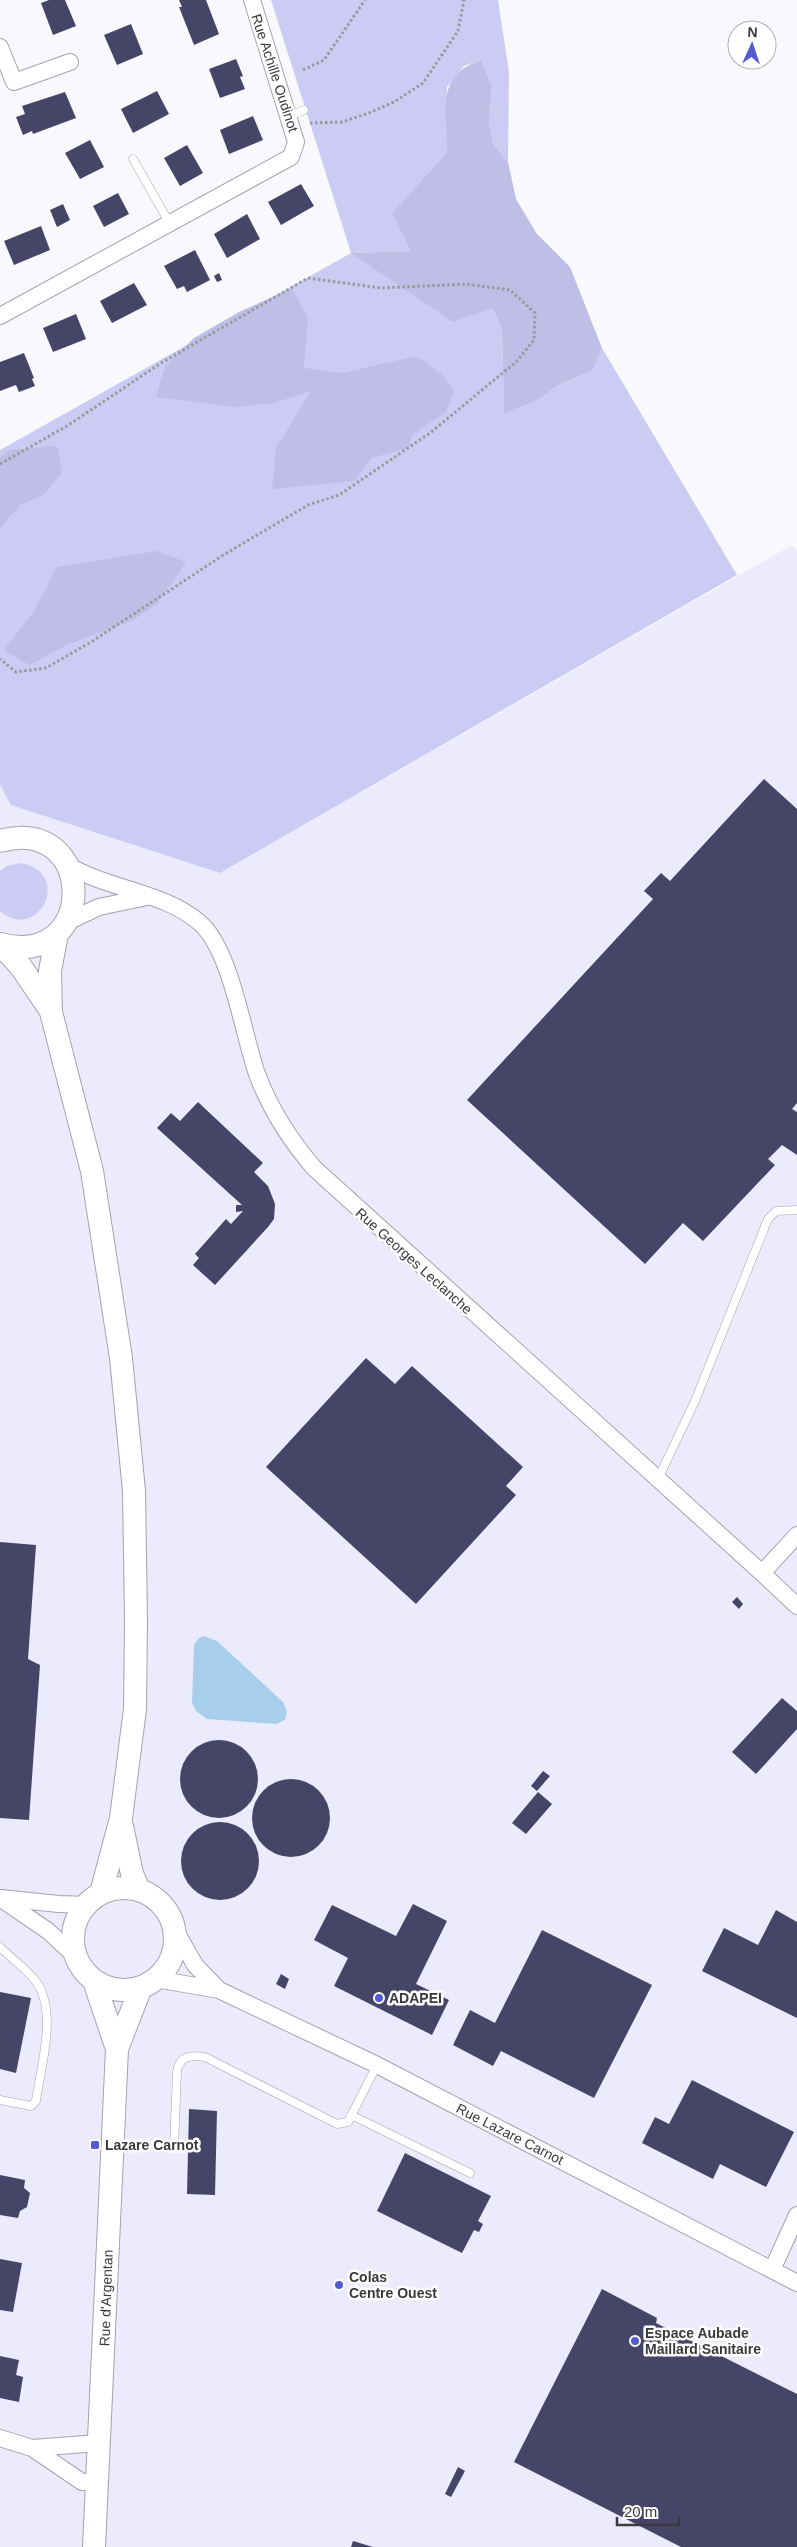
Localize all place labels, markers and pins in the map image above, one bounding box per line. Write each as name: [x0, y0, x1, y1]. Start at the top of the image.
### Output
place label: ADAPEI: [389, 1990, 442, 2006]
marker: ADAPEI: [373, 1992, 385, 2004]
place label: Lazare Carnot: [105, 2137, 199, 2153]
marker: Lazare Carnot: [89, 2139, 101, 2151]
place label: Colas Centre Ouest: [349, 2269, 437, 2301]
marker: Colas Centre Ouest: [333, 2279, 345, 2291]
place label: Espace Aubade Maillard Sanitaire: [645, 2325, 761, 2357]
marker: Espace Aubade Maillard Sanitaire: [629, 2335, 641, 2347]

